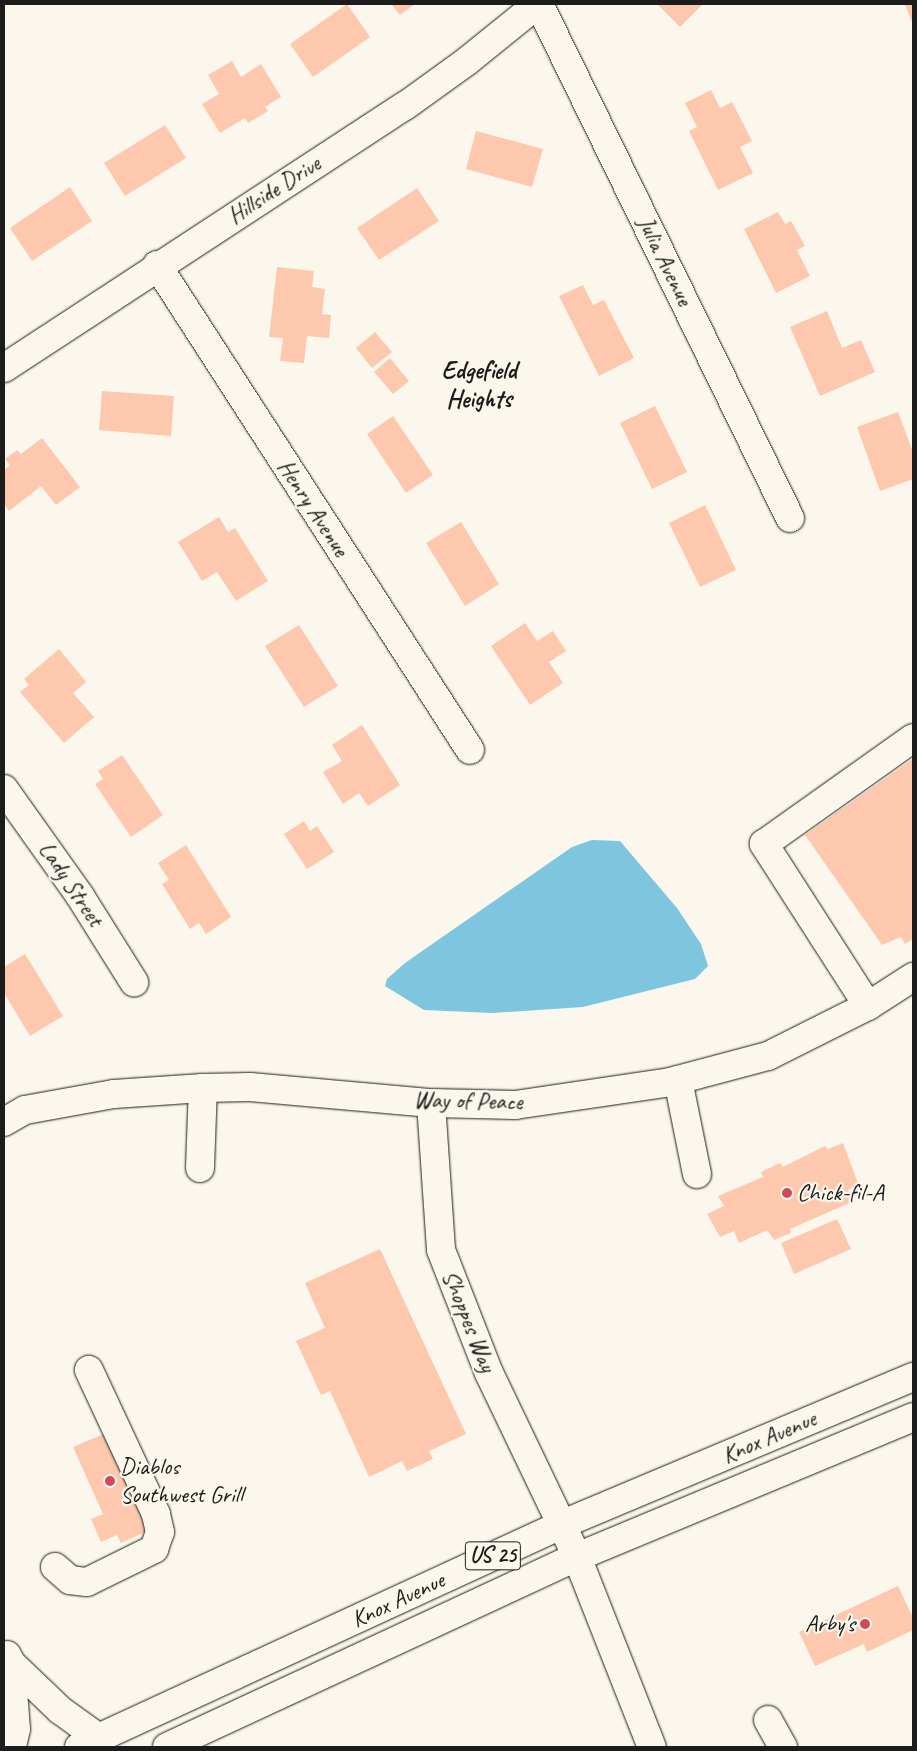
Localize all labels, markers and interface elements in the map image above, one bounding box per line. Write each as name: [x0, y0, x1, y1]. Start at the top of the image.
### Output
street label: Hillside Drive: [222, 149, 326, 231]
street label: Julia Avenue: [631, 212, 699, 310]
district label: Edgefield Heights: [441, 356, 517, 415]
street label: Henry Avenue: [271, 454, 355, 562]
street label: Lady Street: [32, 836, 110, 932]
street label: Way of Peace: [414, 1086, 522, 1116]
place label: Chick-fil-A: [797, 1179, 884, 1207]
marker: Chick-fil-A: [781, 1187, 793, 1199]
street label: Shoppes Way: [436, 1266, 502, 1376]
street label: Knox Avenue: [718, 1404, 820, 1470]
place label: Diablos Southwest Grill: [120, 1453, 243, 1509]
marker: Diablos Southwest Grill: [104, 1475, 116, 1487]
road number: US 25: [464, 1536, 522, 1575]
street label: Knox Avenue: [347, 1566, 449, 1634]
place label: Arby's: [805, 1610, 855, 1638]
marker: Arby's: [859, 1618, 871, 1630]

